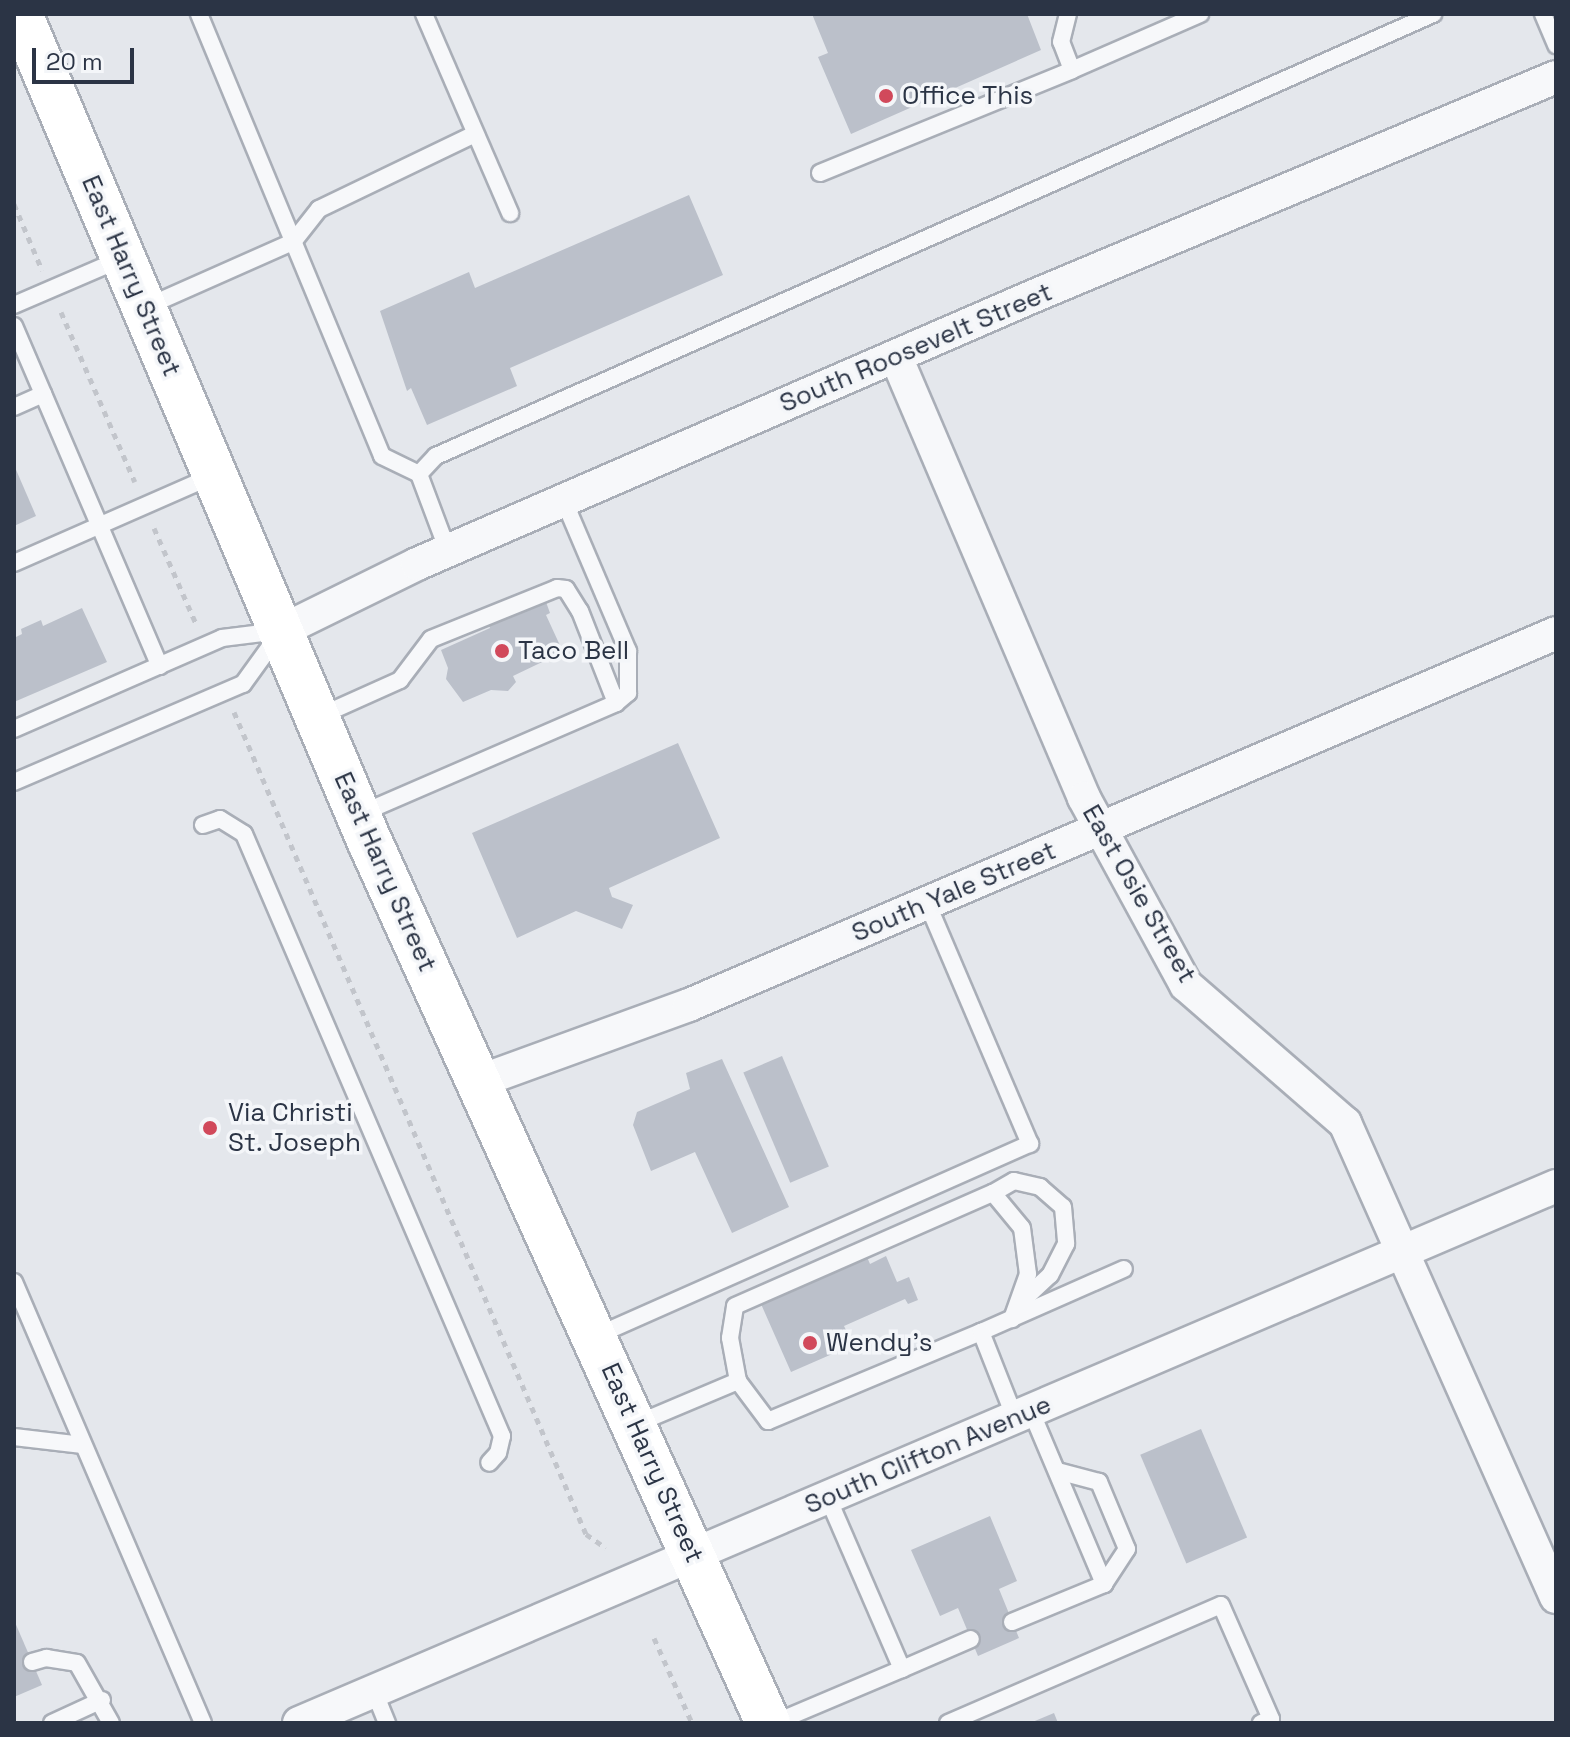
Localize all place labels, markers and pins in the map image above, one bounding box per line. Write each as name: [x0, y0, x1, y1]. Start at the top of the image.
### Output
place label: Office This: [902, 80, 1034, 112]
marker: Office This: [877, 87, 895, 105]
place label: Taco Bell: [518, 635, 629, 667]
marker: Taco Bell: [493, 642, 511, 660]
place label: Via Christi St. Joseph: [228, 1097, 362, 1158]
marker: Via Christi St. Joseph: [199, 1117, 221, 1139]
place label: Wendy's: [826, 1327, 933, 1359]
marker: Wendy's: [801, 1334, 819, 1352]

